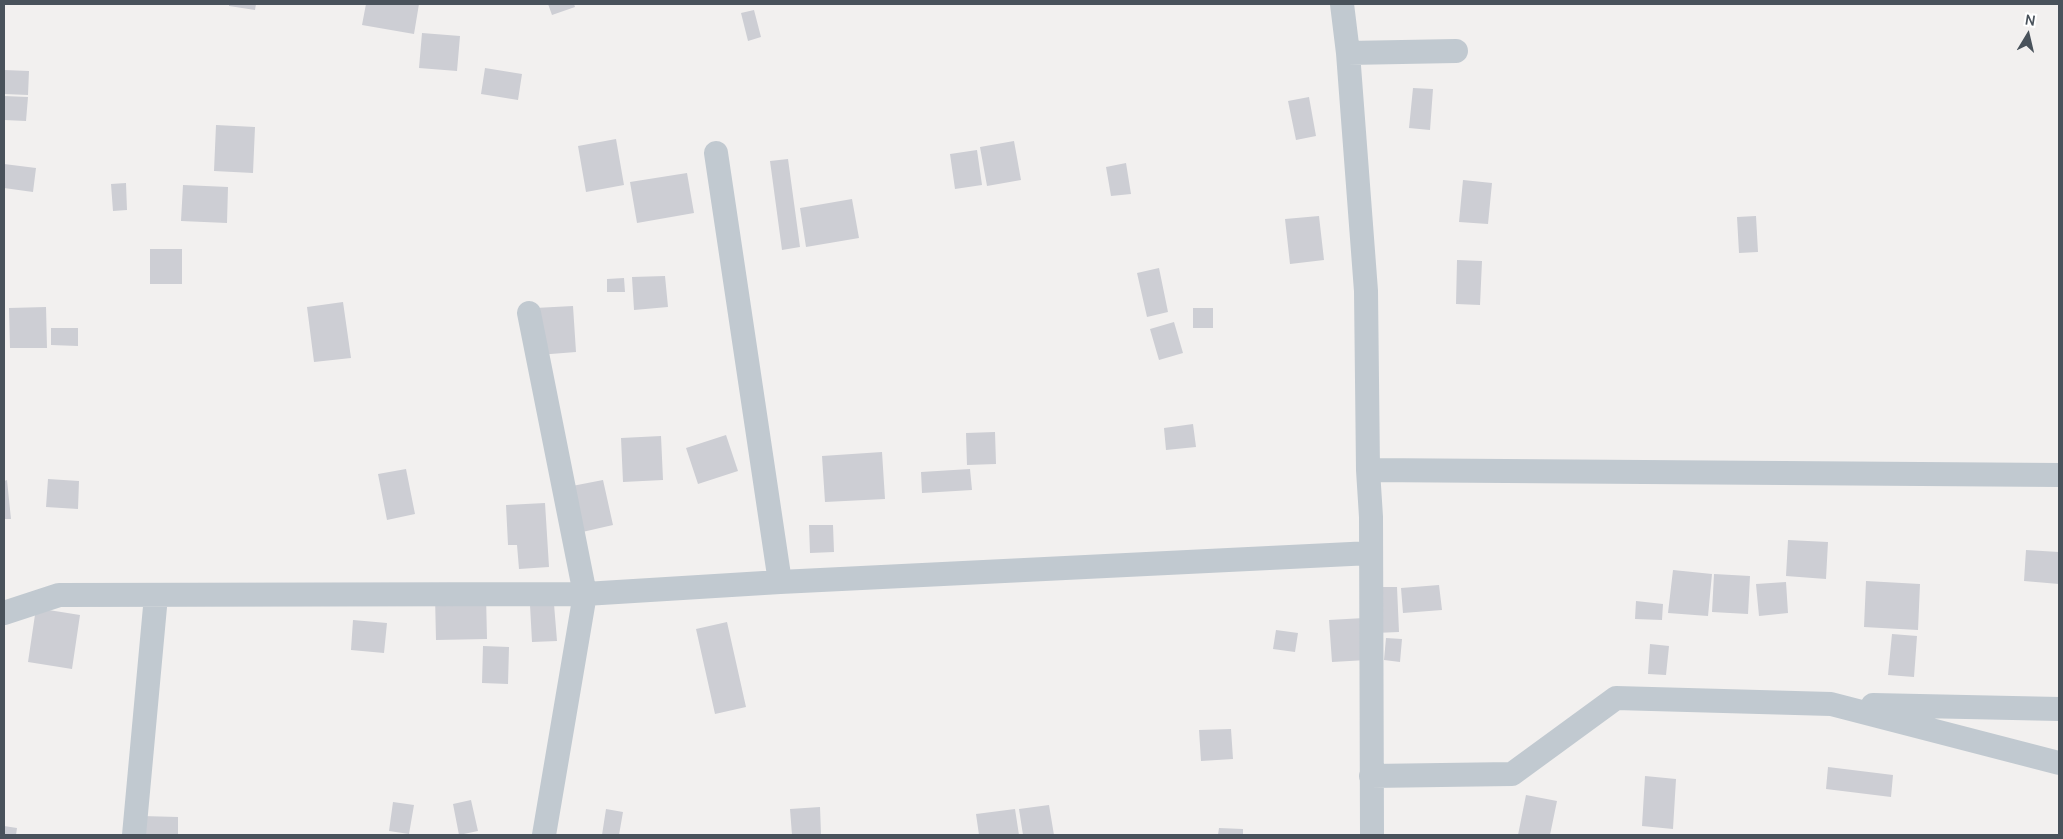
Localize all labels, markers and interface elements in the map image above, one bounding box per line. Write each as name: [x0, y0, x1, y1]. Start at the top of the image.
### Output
north arrow: [2003, 10, 2053, 60]
text: N: [2024, 10, 2037, 30]

